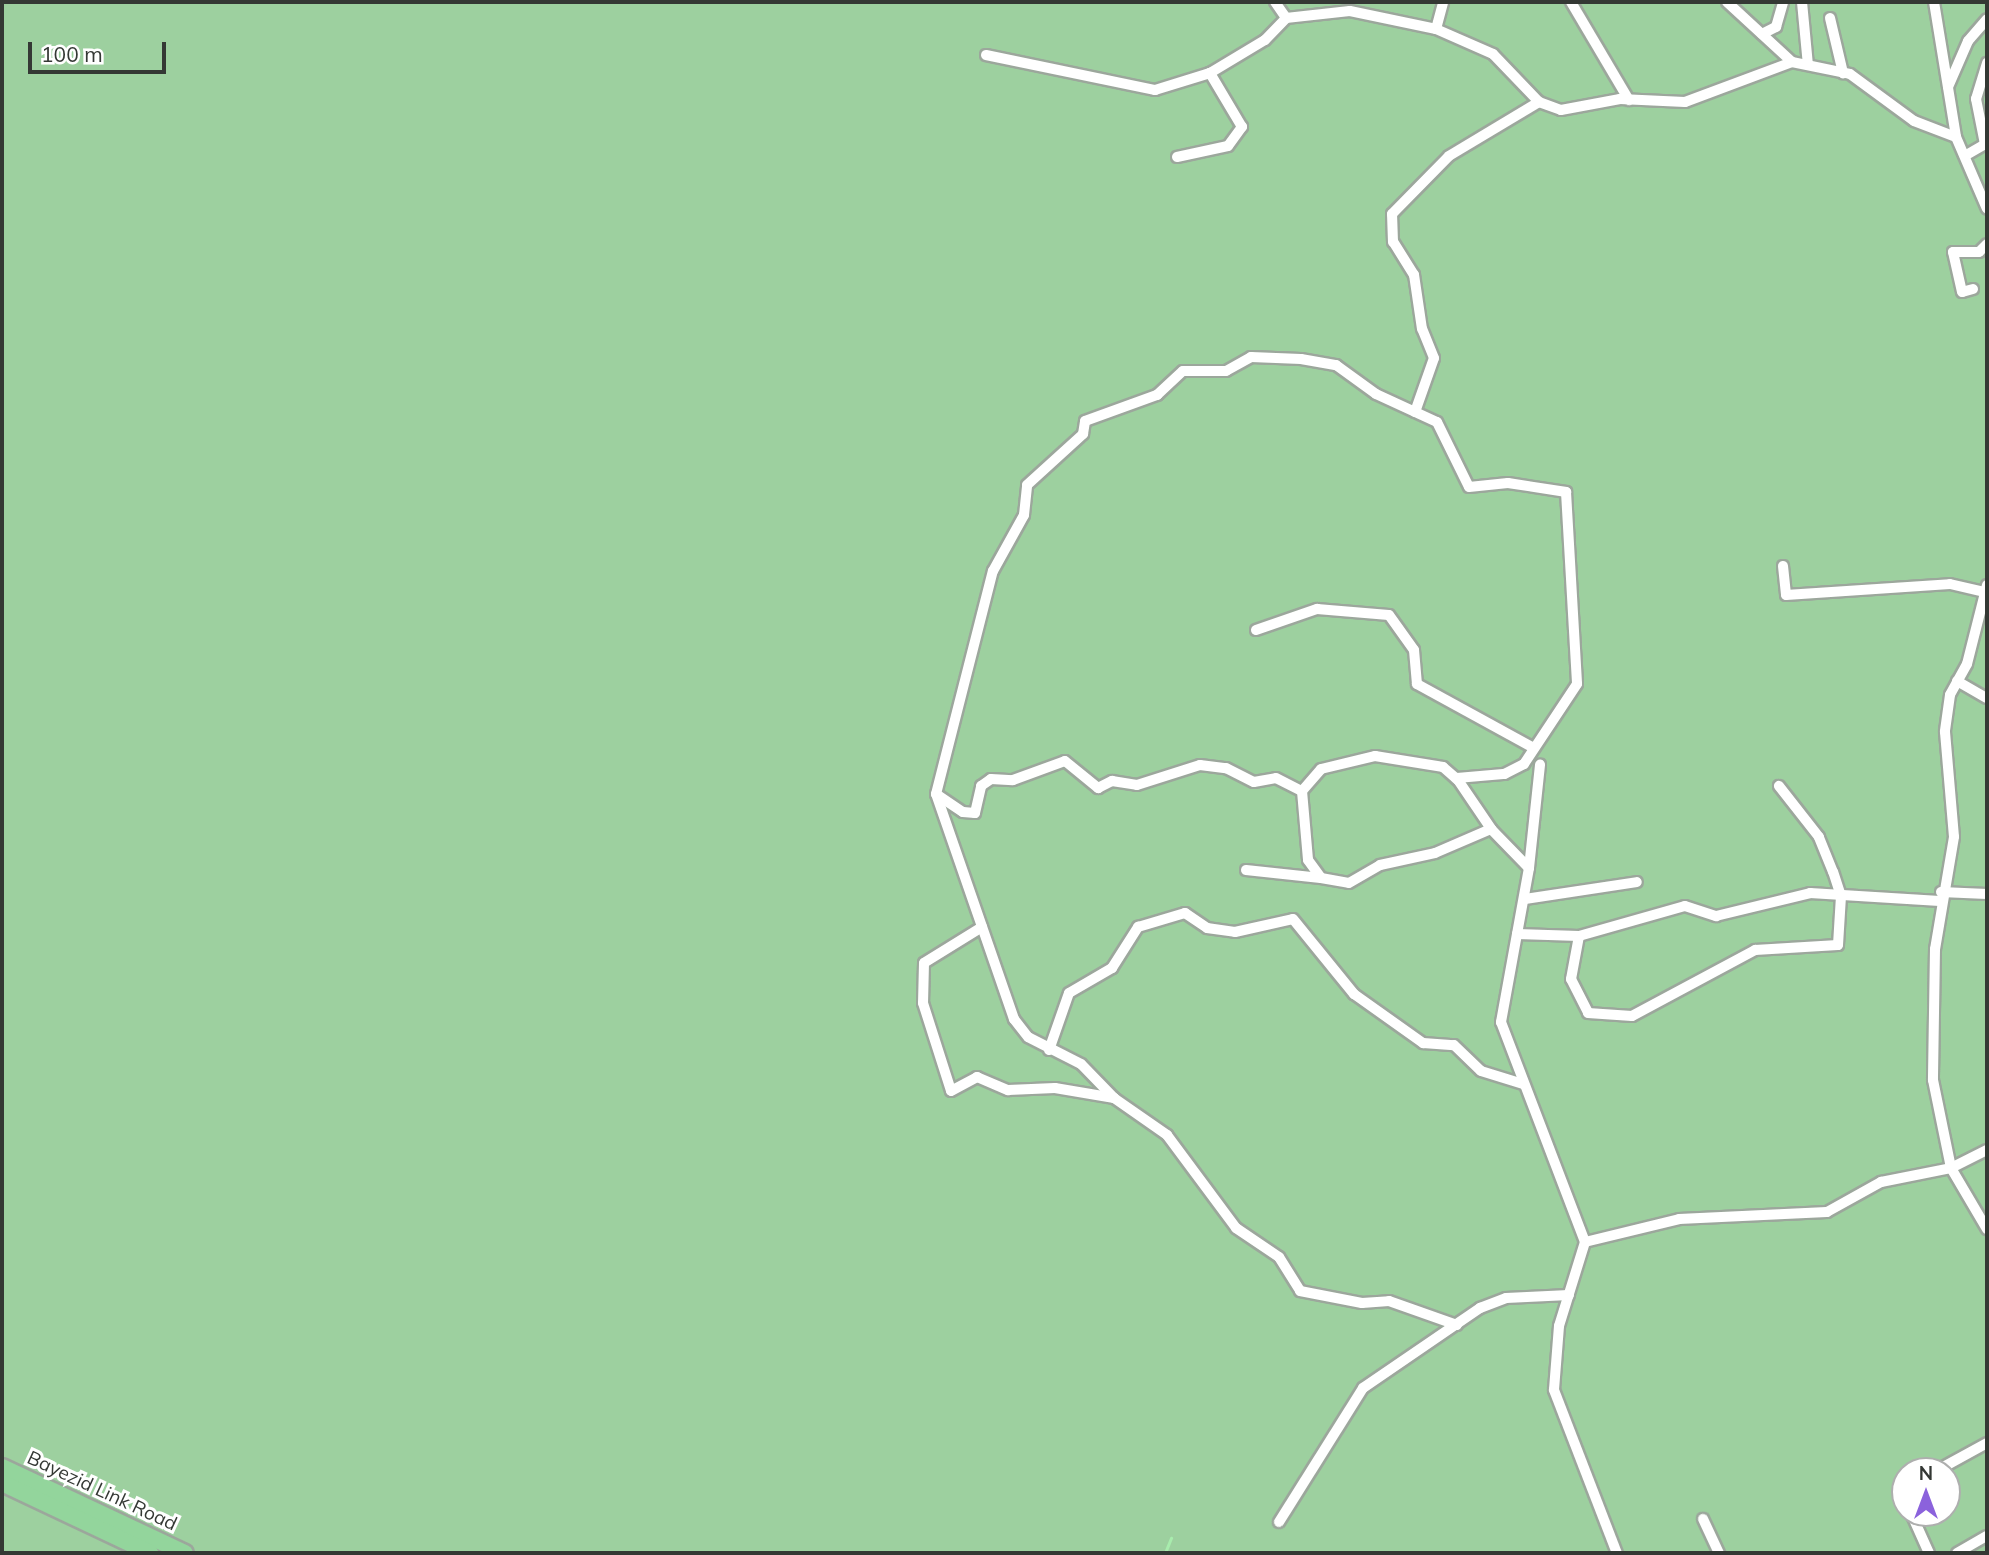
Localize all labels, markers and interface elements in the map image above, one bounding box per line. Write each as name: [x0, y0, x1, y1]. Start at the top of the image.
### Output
scale bar: [32, 28, 170, 72]
text: 100 m: [41, 41, 103, 67]
street label: Bayezid Link Road: [24, 1446, 180, 1536]
north arrow: [1891, 1457, 1961, 1527]
text: N: [1919, 1461, 1933, 1485]

